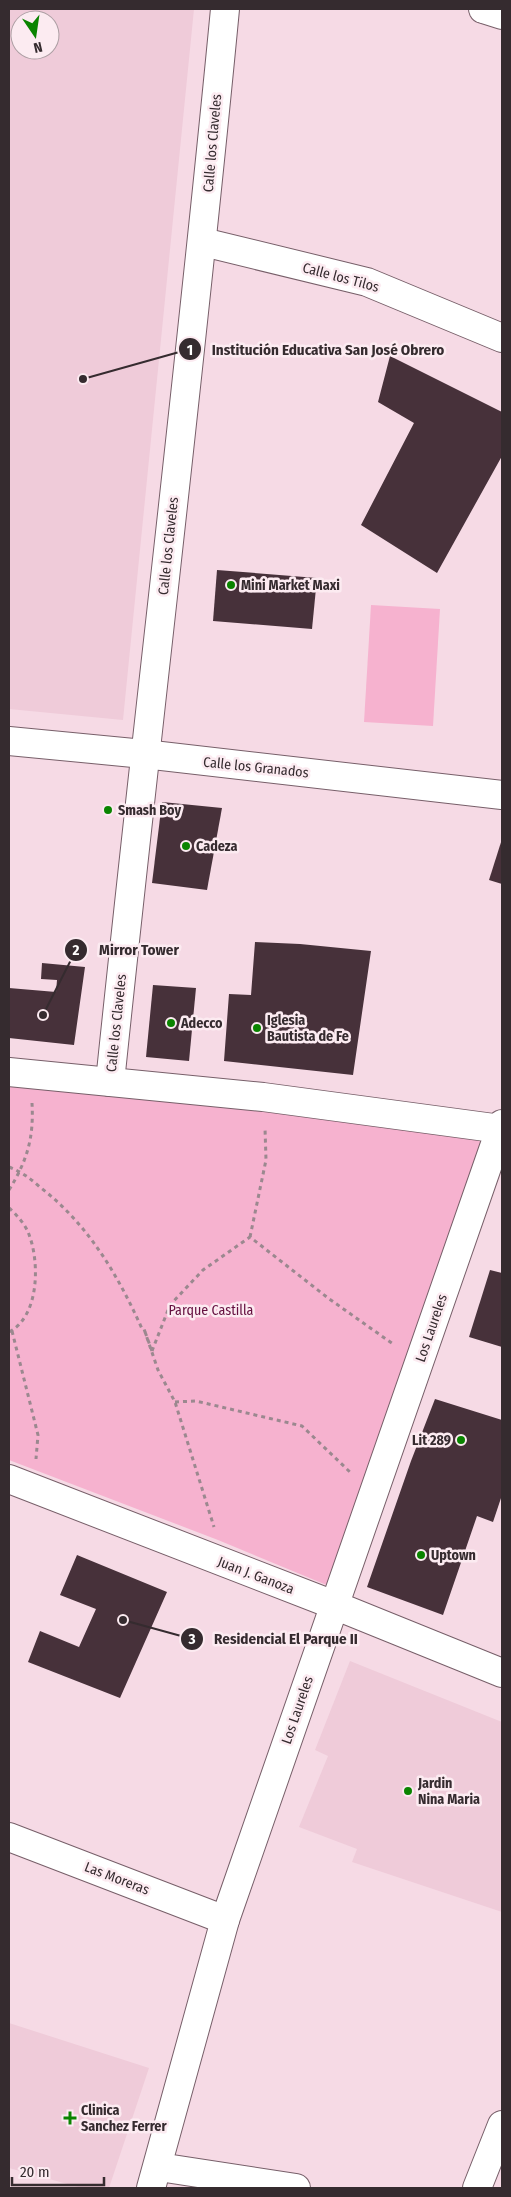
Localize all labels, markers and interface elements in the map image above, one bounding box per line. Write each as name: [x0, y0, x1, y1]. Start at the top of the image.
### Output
north arrow: [10, 10, 60, 60]
text: N: [32, 38, 44, 56]
street label: Calle los Claveles: [200, 93, 225, 193]
street label: Calle los Tilos: [301, 259, 381, 296]
callout: Institución Educativa San José Obrero: [177, 334, 454, 364]
text: 1: [187, 341, 193, 359]
text: Institución Educativa San José Obrero: [212, 341, 444, 359]
street label: Calle los Claveles: [155, 496, 182, 596]
place label: Mini Market Maxi: [241, 577, 340, 594]
marker: Mini Market Maxi: [225, 579, 237, 591]
street label: Calle los Granados: [202, 754, 310, 781]
place label: Smash Boy: [118, 802, 181, 819]
marker: Smash Boy: [102, 804, 114, 816]
place label: Cadeza: [196, 838, 237, 855]
marker: Cadeza: [180, 840, 192, 852]
callout: Mirror Tower: [64, 935, 189, 965]
text: 2: [72, 941, 80, 959]
text: Mirror Tower: [99, 941, 179, 959]
street label: Calle los Claveles: [103, 973, 130, 1073]
place label: Iglesia Bautista de Fe: [267, 1012, 349, 1045]
place label: Adecco: [180, 1015, 223, 1032]
marker: Adecco: [165, 1017, 177, 1029]
marker: Iglesia Bautista de Fe: [251, 1022, 263, 1034]
street label: Los Laureles: [412, 1292, 451, 1364]
park label: Parque Castilla: [169, 1302, 254, 1319]
place label: Lit 289: [412, 1432, 451, 1449]
marker: Lit 289: [455, 1434, 467, 1446]
place label: Uptown: [431, 1547, 476, 1564]
marker: Uptown: [415, 1549, 427, 1561]
street label: Juan J. Ganoza: [215, 1553, 297, 1598]
callout: Residencial El Parque II: [179, 1624, 368, 1654]
text: 3: [187, 1630, 196, 1648]
text: Residencial El Parque II: [214, 1630, 358, 1648]
street label: Los Laureles: [278, 1674, 317, 1746]
place label: Jardin Nina Maria: [417, 1775, 480, 1808]
marker: Jardin Nina Maria: [402, 1785, 414, 1797]
street label: Las Moreras: [82, 1858, 152, 1899]
place label: Clinica Sanchez Ferrer: [81, 2102, 167, 2135]
marker: Clinica Sanchez Ferrer: [63, 2111, 77, 2125]
scale bar: [12, 2154, 105, 2186]
text: 20 m: [20, 2163, 50, 2181]

